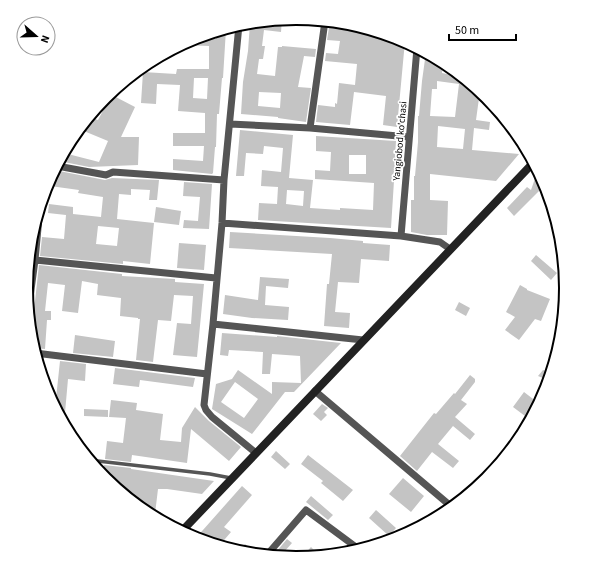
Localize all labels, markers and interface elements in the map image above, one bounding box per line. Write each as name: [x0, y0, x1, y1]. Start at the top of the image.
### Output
north arrow: [16, 16, 56, 56]
scale bar: [449, 16, 516, 42]
text: 50 m: [455, 22, 479, 39]
text: N: [37, 33, 53, 45]
street label: Yangiobod ko'chasi: [389, 101, 410, 182]

